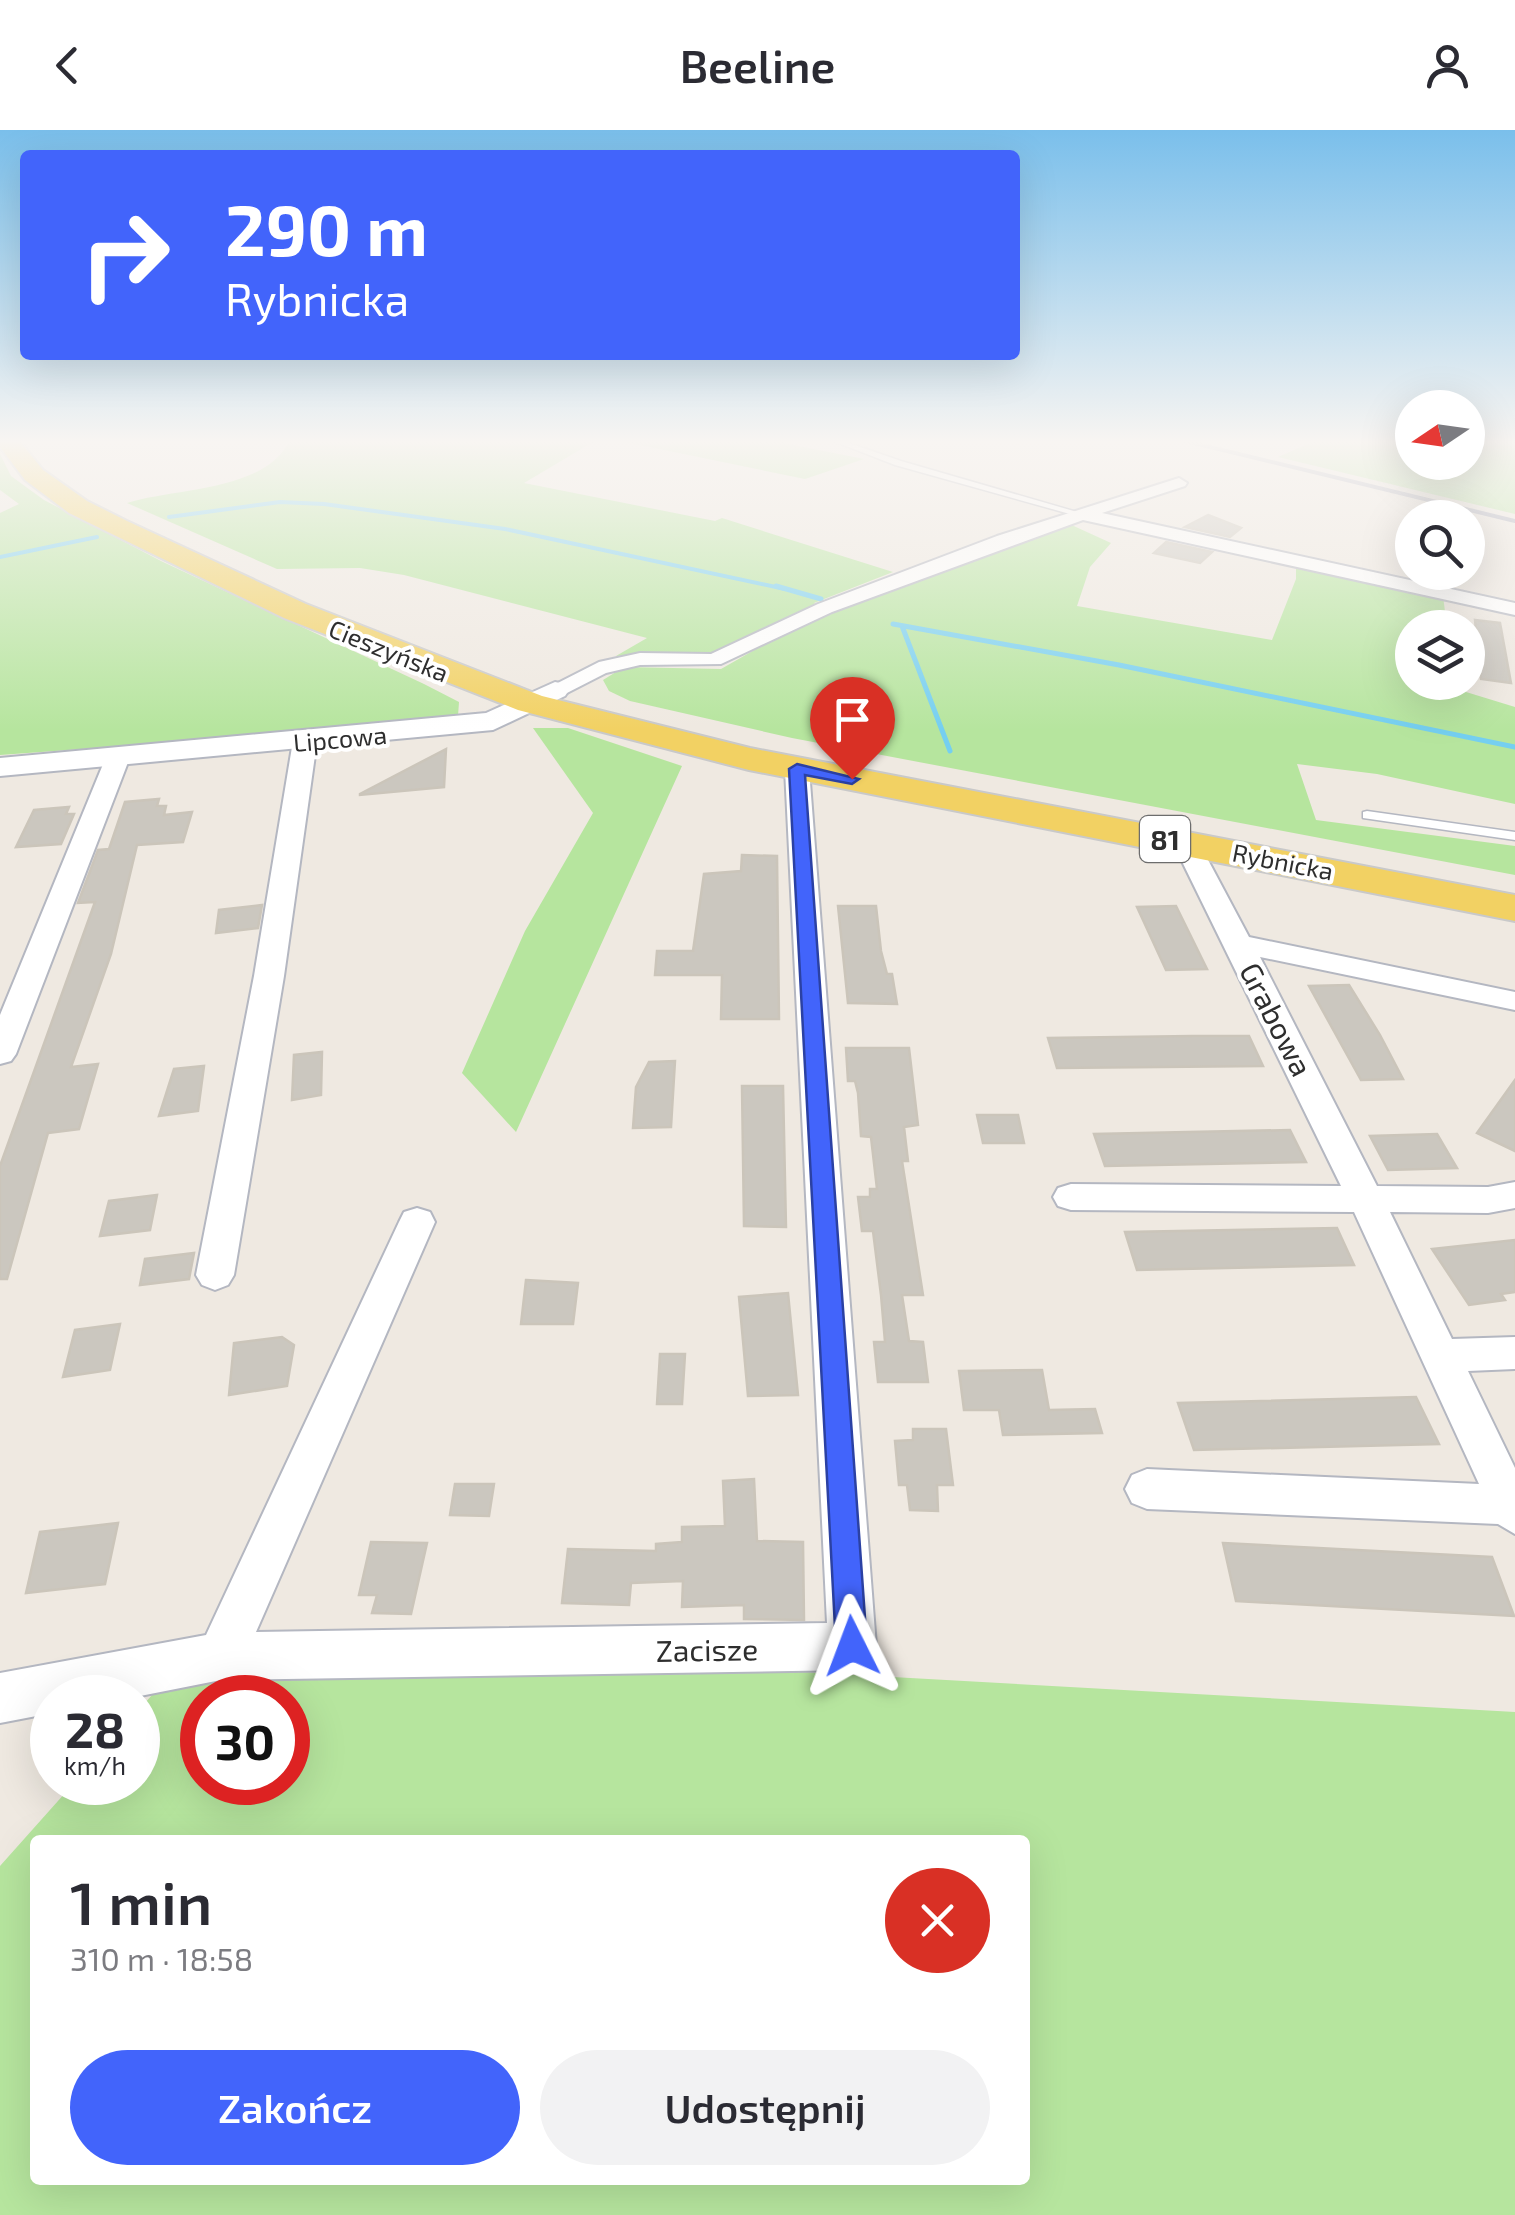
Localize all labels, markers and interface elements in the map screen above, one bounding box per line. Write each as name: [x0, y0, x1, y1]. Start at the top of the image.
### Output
icon: back: [40, 38, 95, 93]
text: Beeline: [680, 38, 835, 92]
icon: person: [1420, 38, 1475, 93]
text: 290 m: [225, 186, 428, 270]
icon: right: [60, 190, 190, 320]
text: Rybnicka: [225, 271, 409, 325]
north arrow: [1395, 390, 1485, 480]
map controls: [1395, 390, 1485, 700]
button: search: [1395, 500, 1485, 590]
button: layers: [1395, 610, 1485, 700]
street label: Cieszyńska: [325, 612, 453, 688]
pin: [810, 677, 895, 780]
icon: arrive: [825, 692, 880, 747]
street label: Lipcowa: [292, 719, 388, 757]
road number: 81: [1140, 816, 1190, 862]
street label: Rybnicka: [1230, 837, 1336, 885]
street label: Grabowa: [1233, 956, 1321, 1082]
position arrow: [800, 1594, 904, 1698]
street label: Zacisze: [656, 1630, 758, 1668]
speed limit sign: 30: [180, 1675, 310, 1805]
text: 28: [65, 1698, 125, 1758]
text: km/h: [64, 1750, 126, 1780]
text: 1 min: [70, 1865, 212, 1937]
button: close: [885, 1868, 990, 1973]
text: 310 m · 18:58: [70, 1939, 253, 1977]
button: Zakończ: [70, 2050, 520, 2165]
button: Udostępnij: [540, 2050, 990, 2165]

